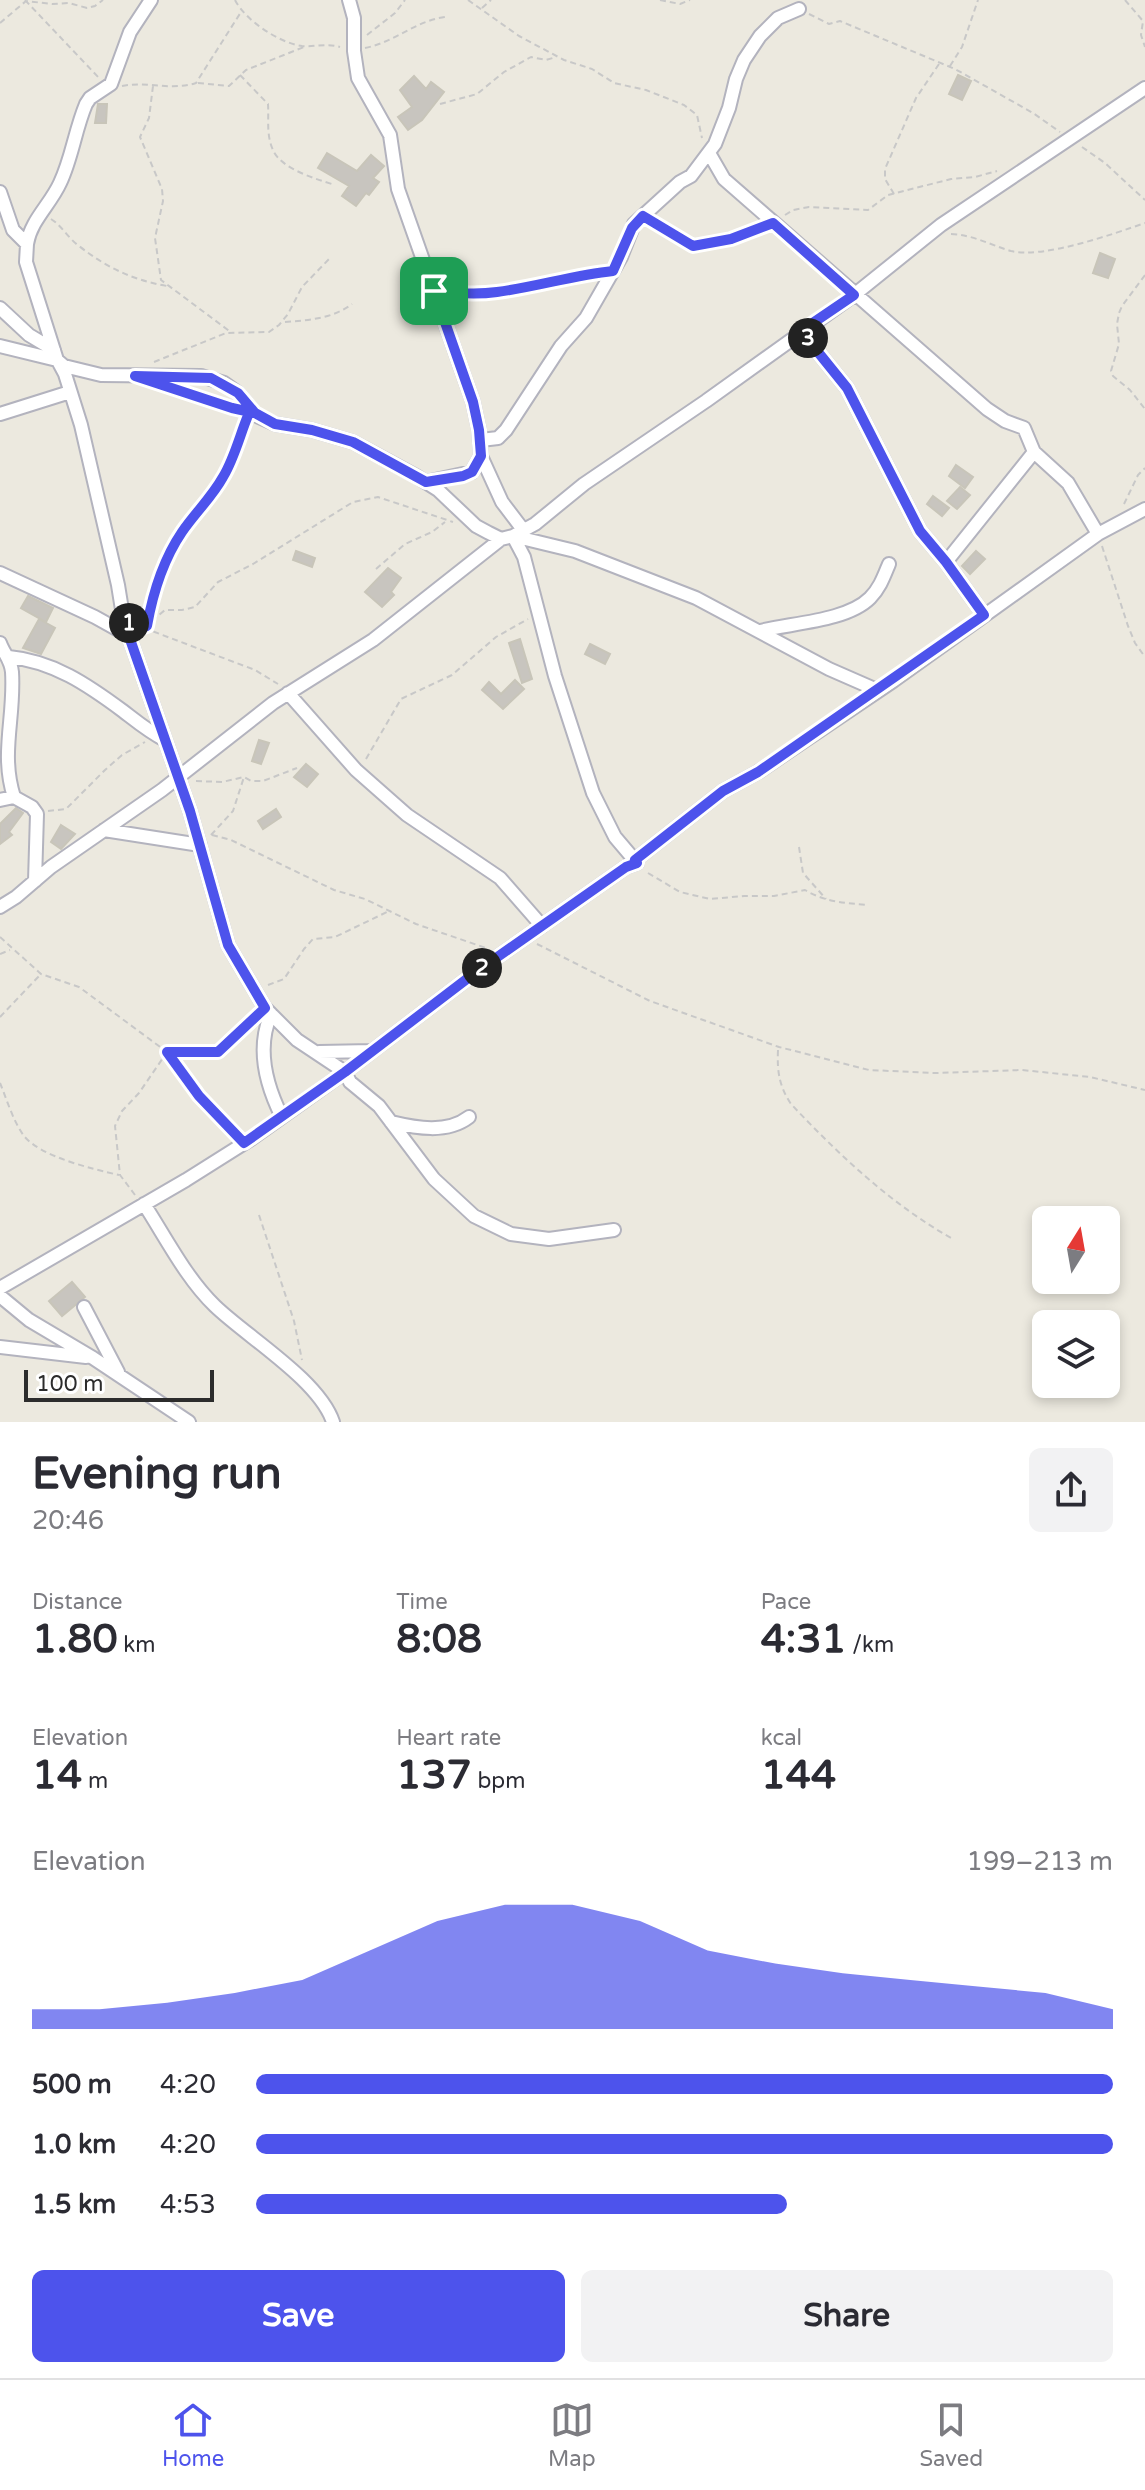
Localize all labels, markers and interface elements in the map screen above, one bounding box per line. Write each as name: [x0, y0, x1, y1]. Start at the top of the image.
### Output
pin: [400, 257, 468, 325]
icon: arrive: [412, 269, 456, 313]
pin: 3: [788, 318, 828, 358]
text: 3: [801, 325, 815, 351]
pin: 1: [109, 603, 149, 643]
text: 1: [122, 610, 136, 636]
pin: 2: [462, 948, 502, 988]
text: 2: [475, 955, 489, 981]
north arrow: [1032, 1206, 1120, 1294]
map controls: [1032, 1206, 1120, 1398]
button: layers: [1032, 1310, 1120, 1398]
scale bar: [24, 1366, 214, 1402]
text: 100 m: [36, 1371, 103, 1397]
text: Evening run: [32, 1448, 281, 1501]
button: share: [1029, 1448, 1113, 1532]
text: 20:46: [32, 1505, 104, 1536]
text: Distance: [32, 1589, 123, 1615]
text: Time: [396, 1589, 448, 1615]
text: Pace: [761, 1589, 811, 1615]
text: 1.80: [32, 1615, 118, 1663]
text: 8:08: [396, 1615, 482, 1663]
text: 4:31: [761, 1615, 846, 1663]
text: km: [118, 1632, 155, 1658]
text: /km: [846, 1632, 894, 1658]
text: Elevation: [32, 1725, 128, 1751]
text: Heart rate: [396, 1725, 501, 1751]
text: kcal: [761, 1725, 802, 1751]
text: 14: [32, 1751, 82, 1799]
text: 137: [396, 1751, 472, 1799]
text: 144: [761, 1751, 836, 1799]
text: m: [82, 1768, 108, 1794]
text: bpm: [472, 1768, 525, 1794]
text: Elevation: [32, 1846, 146, 1877]
text: 199–213 m: [967, 1846, 1113, 1877]
text: 500 m: [32, 2069, 112, 2100]
text: 4:20: [160, 2069, 216, 2100]
text: 1.0 km: [32, 2129, 116, 2160]
text: 4:20: [160, 2129, 216, 2160]
text: 1.5 km: [32, 2189, 116, 2220]
text: 4:53: [160, 2189, 216, 2220]
button: Save: [32, 2270, 565, 2362]
button: Share: [581, 2270, 1113, 2362]
tab: Home: [162, 2398, 224, 2472]
tab: Map: [548, 2398, 596, 2472]
tab: Saved: [919, 2398, 983, 2472]

